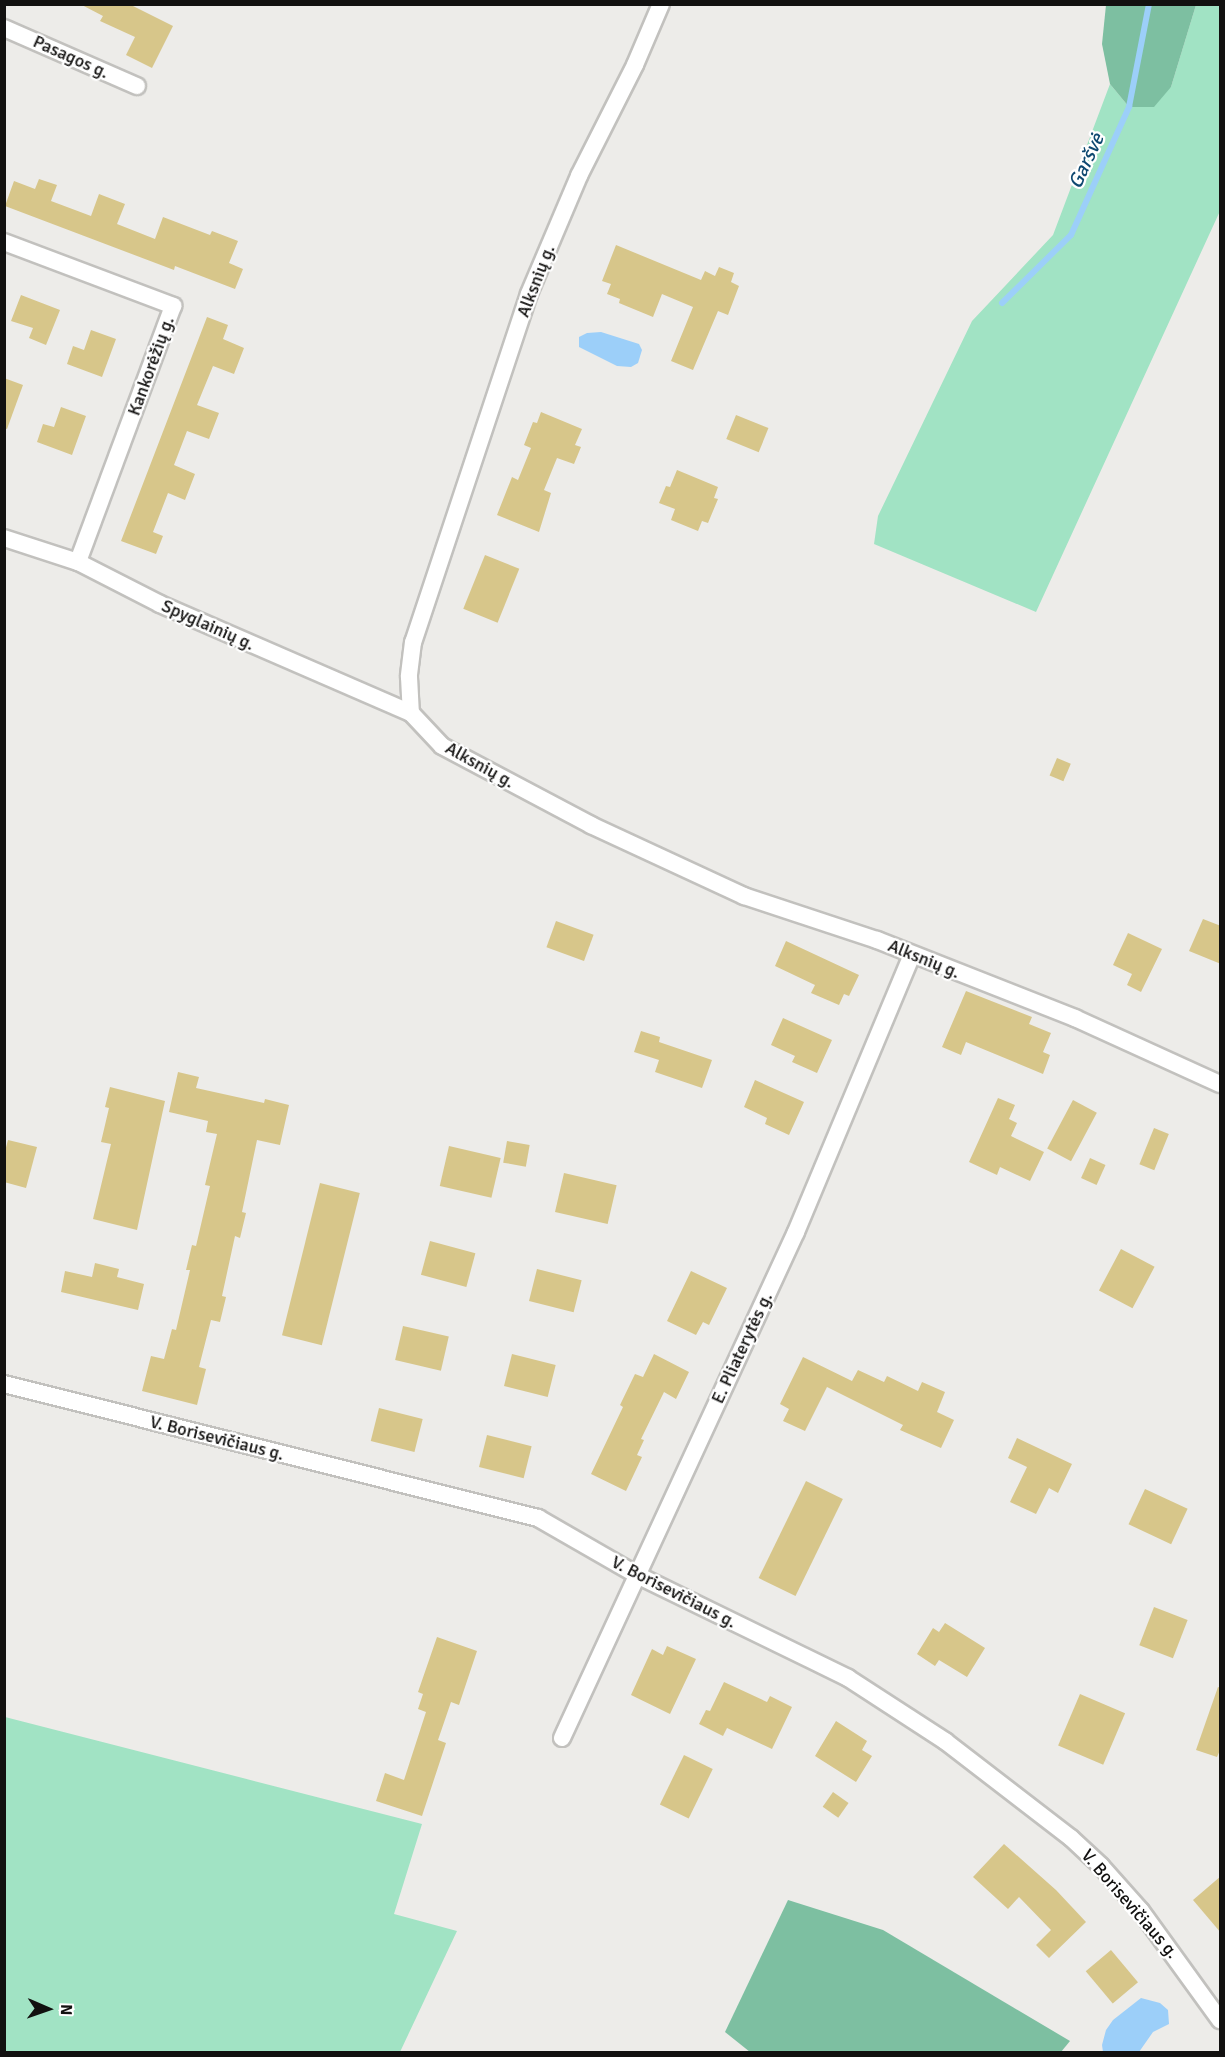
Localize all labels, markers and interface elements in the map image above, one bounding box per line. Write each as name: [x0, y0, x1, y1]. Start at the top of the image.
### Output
street label: Pasagos g.: [30, 31, 112, 83]
water label: Garšvė: [1063, 130, 1109, 192]
street label: Alksnių g.: [512, 242, 560, 320]
street label: Kankorėžių g.: [123, 313, 179, 419]
street label: Spyglainių g.: [158, 595, 258, 655]
street label: Alksnių g.: [442, 737, 518, 793]
street label: Alksnių g.: [885, 935, 963, 983]
street label: E. Pliaterytės g.: [707, 1289, 777, 1407]
street label: V. Borisevičiaus g.: [148, 1411, 286, 1465]
street label: V. Borisevičiaus g.: [608, 1551, 740, 1633]
street label: V. Borisevičiaus g.: [1077, 1845, 1183, 1963]
north arrow: [18, 1979, 78, 2039]
text: N: [56, 2004, 76, 2016]

